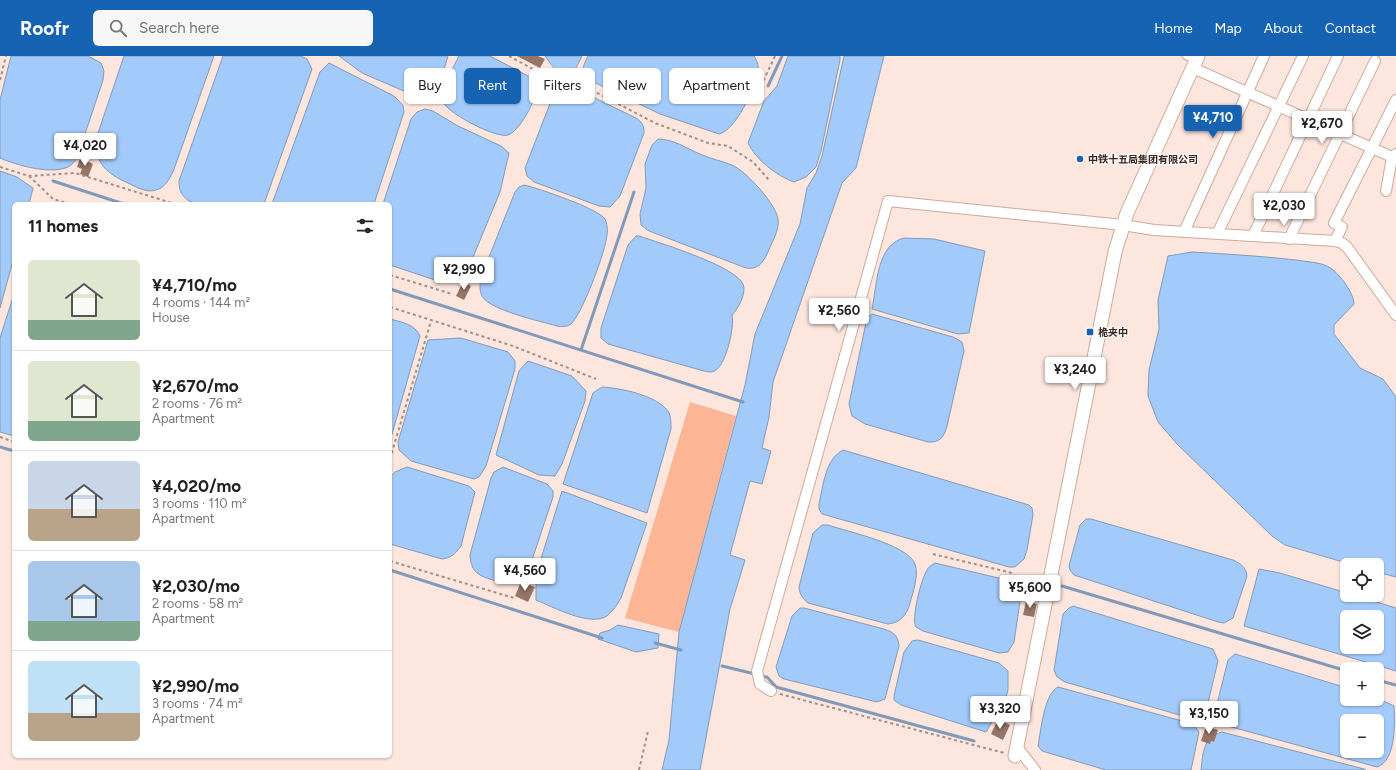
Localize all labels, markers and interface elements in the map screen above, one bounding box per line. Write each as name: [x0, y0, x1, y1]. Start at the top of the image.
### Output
search box: [93, 10, 373, 46]
text: Roofr: [20, 17, 69, 40]
icon: search: [107, 17, 129, 39]
text: Search here: [139, 19, 219, 37]
text: Home: [1154, 20, 1193, 37]
text: Map: [1215, 20, 1242, 37]
text: About: [1264, 20, 1303, 37]
text: Contact: [1325, 20, 1376, 37]
chip: Buy: [404, 68, 456, 104]
chip: Rent: [464, 68, 521, 104]
chip: Filters: [529, 68, 595, 104]
chip: New: [603, 68, 661, 104]
chip: Apartment: [669, 68, 764, 104]
pin: ¥4,710: [1180, 105, 1246, 139]
text: ¥4,710: [1193, 110, 1233, 125]
pin: ¥2,670: [1289, 111, 1355, 145]
text: ¥2,670: [1301, 116, 1343, 131]
pin: ¥4,020: [52, 133, 118, 167]
text: ¥4,020: [63, 138, 107, 153]
place label: 中铁十五局集团有限公司: [1088, 153, 1198, 166]
marker: 中铁十五局集团有限公司: [1075, 154, 1085, 164]
pin: ¥2,030: [1251, 193, 1317, 227]
text: ¥2,030: [1263, 198, 1305, 213]
icon: filters: [354, 215, 376, 237]
text: 11 homes: [28, 216, 98, 236]
pin: ¥2,990: [431, 257, 497, 291]
text: ¥2,990: [443, 262, 485, 277]
text: ¥4,710/mo: [152, 275, 237, 295]
icon: home: [60, 276, 108, 324]
text: 4 rooms · 144 m²: [152, 295, 250, 310]
pin: ¥2,560: [806, 298, 872, 332]
text: ¥2,560: [818, 303, 860, 318]
text: House: [152, 310, 190, 325]
place label: 桅夹中: [1098, 326, 1128, 339]
marker: 桅夹中: [1085, 327, 1095, 337]
pin: ¥3,240: [1042, 357, 1108, 391]
text: ¥3,240: [1054, 362, 1096, 377]
text: ¥2,670/mo: [152, 376, 239, 396]
icon: home: [60, 377, 108, 425]
text: 2 rooms · 76 m²: [152, 396, 242, 411]
text: Apartment: [152, 411, 215, 426]
text: ¥4,020/mo: [152, 476, 241, 496]
icon: home: [60, 477, 108, 525]
text: 3 rooms · 110 m²: [152, 496, 247, 511]
text: Apartment: [152, 511, 215, 526]
pin: ¥4,560: [492, 558, 558, 592]
map controls: [1340, 558, 1384, 758]
button: locate: [1340, 558, 1384, 602]
text: ¥4,560: [504, 563, 546, 578]
pin: ¥5,600: [997, 575, 1063, 609]
text: ¥2,030/mo: [152, 576, 240, 596]
icon: home: [60, 577, 108, 625]
text: ¥5,600: [1008, 580, 1052, 595]
text: 2 rooms · 58 m²: [152, 596, 243, 611]
button: layers: [1340, 610, 1384, 654]
text: Apartment: [152, 611, 215, 626]
button: +: [1340, 662, 1384, 706]
text: ¥2,990/mo: [152, 676, 239, 696]
icon: home: [60, 677, 108, 725]
text: 3 rooms · 74 m²: [152, 696, 243, 711]
pin: ¥3,320: [967, 696, 1033, 730]
text: ¥3,320: [979, 701, 1021, 716]
pin: ¥3,150: [1176, 701, 1242, 735]
text: ¥3,150: [1189, 706, 1229, 721]
text: Apartment: [152, 711, 215, 726]
button: −: [1340, 714, 1384, 758]

